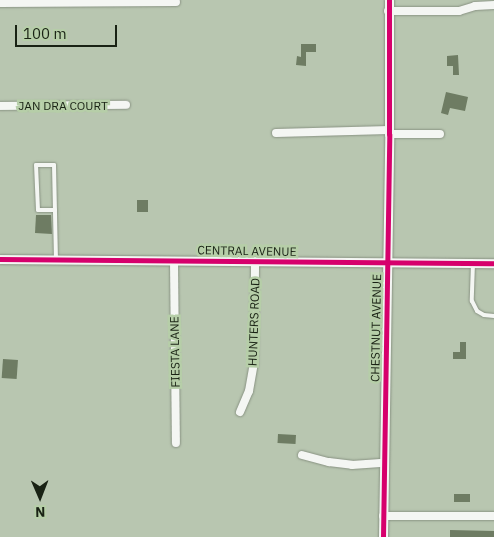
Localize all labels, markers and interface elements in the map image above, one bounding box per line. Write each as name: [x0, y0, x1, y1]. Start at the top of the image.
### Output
scale bar: [18, 15, 120, 47]
text: 100 m: [23, 24, 67, 43]
street label: JAN DRA COURT: [18, 99, 108, 113]
street label: CENTRAL AVENUE: [197, 243, 297, 259]
street label: CHESTNUT AVENUE: [368, 274, 384, 382]
street label: HUNTERS ROAD: [245, 278, 263, 366]
street label: FIESTA LANE: [167, 316, 183, 388]
north arrow: [15, 472, 65, 522]
text: N: [35, 503, 45, 521]

